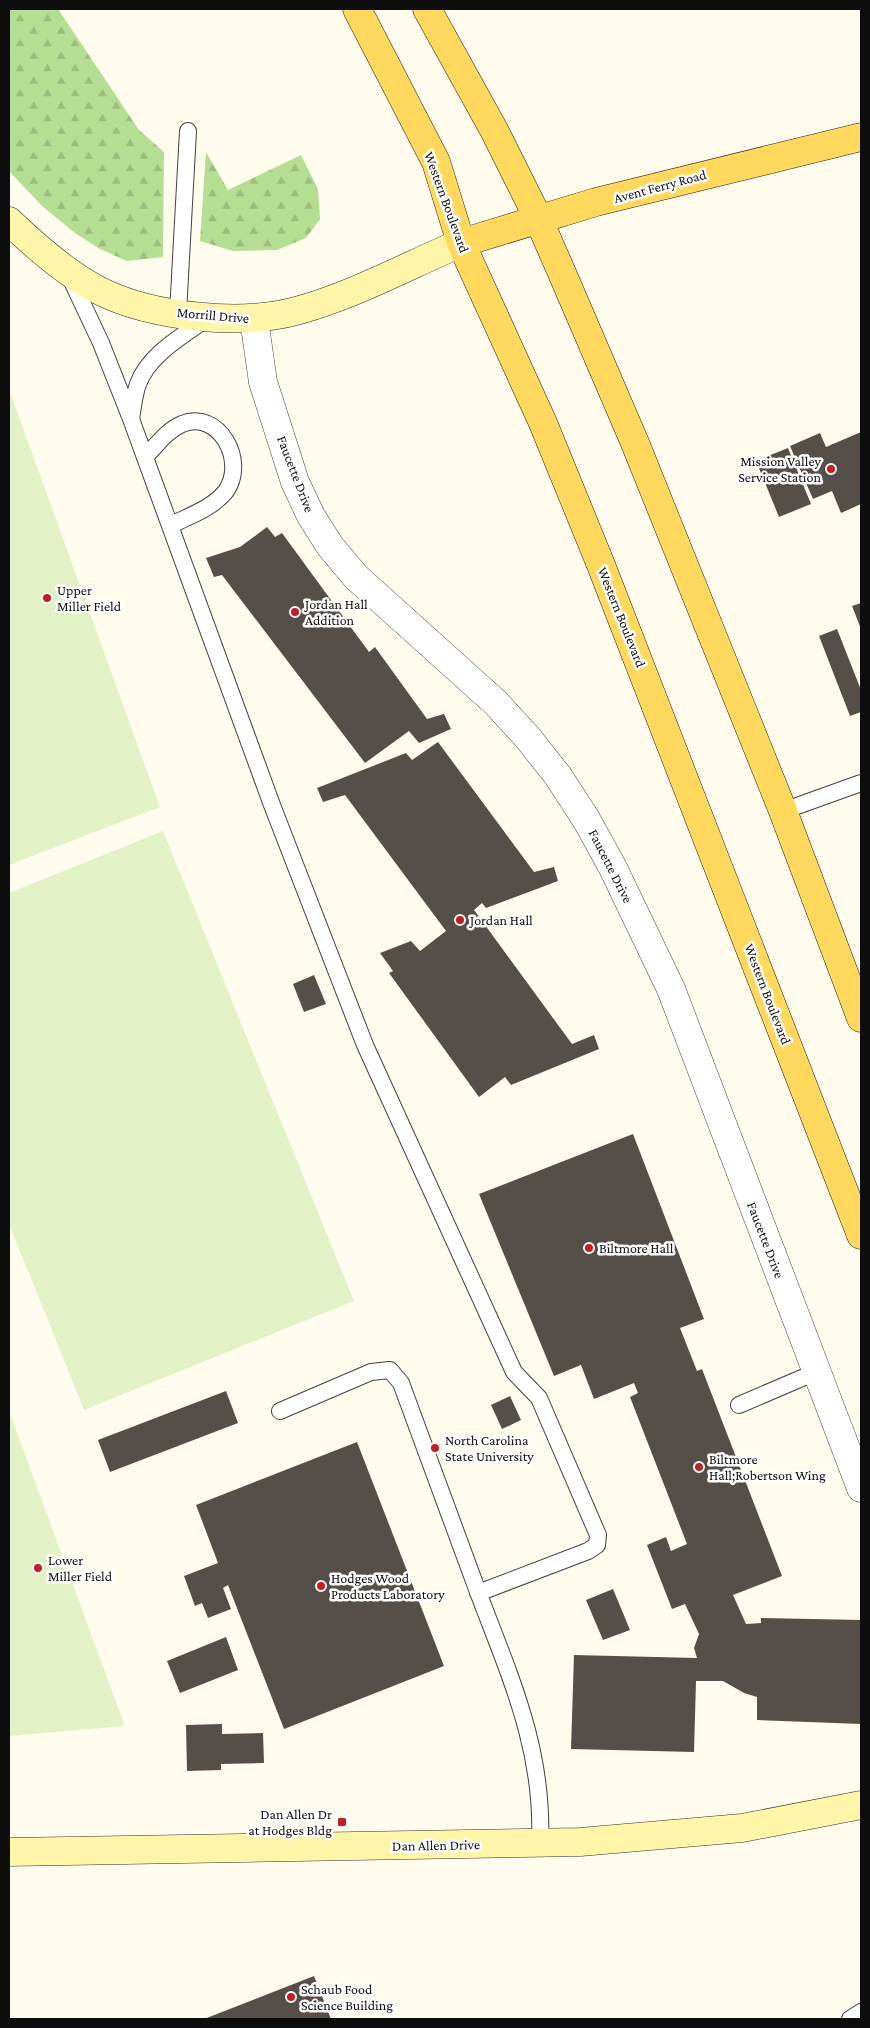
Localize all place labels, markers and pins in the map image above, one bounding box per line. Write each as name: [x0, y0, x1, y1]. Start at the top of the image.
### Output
place label: Mission Valley Service Station: [738, 453, 822, 485]
marker: Mission Valley Service Station: [825, 463, 837, 475]
place label: Upper Miller Field: [57, 582, 122, 614]
marker: Upper Miller Field: [41, 592, 53, 604]
place label: Jordan Hall Addition: [303, 596, 368, 628]
marker: Jordan Hall Addition: [289, 606, 301, 618]
place label: Jordan Hall: [468, 912, 533, 928]
marker: Jordan Hall: [454, 914, 466, 926]
place label: Biltmore Hall: [599, 1240, 674, 1256]
marker: Biltmore Hall: [583, 1242, 595, 1254]
place label: North Carolina State University: [445, 1432, 534, 1464]
marker: North Carolina State University: [429, 1442, 441, 1454]
place label: Biltmore Hall;Robertson Wing: [709, 1451, 826, 1483]
marker: Biltmore Hall;Robertson Wing: [693, 1461, 705, 1473]
place label: Lower Miller Field: [48, 1552, 113, 1584]
marker: Lower Miller Field: [32, 1562, 44, 1574]
place label: Hodges Wood Products Laboratory: [331, 1570, 445, 1602]
marker: Hodges Wood Products Laboratory: [315, 1580, 327, 1592]
place label: Dan Allen Dr at Hodges Bldg: [248, 1806, 332, 1838]
marker: Dan Allen Dr at Hodges Bldg: [336, 1816, 348, 1828]
place label: Schaub Food Science Building: [301, 1981, 393, 2013]
marker: Schaub Food Science Building: [285, 1991, 297, 2003]

